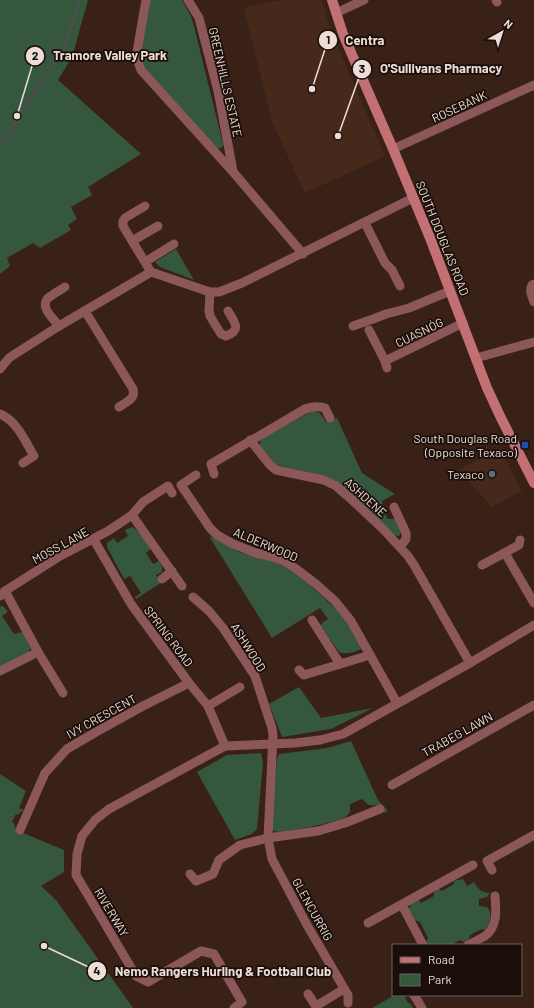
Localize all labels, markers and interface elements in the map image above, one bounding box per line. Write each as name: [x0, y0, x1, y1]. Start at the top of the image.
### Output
north arrow: [482, 12, 522, 52]
text: N: [502, 16, 516, 31]
street label: GREENHILLS ESTATE: [207, 26, 245, 138]
callout: Centra: [318, 28, 392, 53]
text: 1: [326, 32, 330, 46]
text: Centra: [346, 32, 385, 48]
callout: Tramore Valley Park: [25, 43, 175, 68]
text: Tramore Valley Park: [53, 47, 167, 63]
text: 2: [32, 48, 39, 62]
callout: O'Sullivans Pharmacy: [352, 56, 510, 81]
text: O'Sullivans Pharmacy: [380, 60, 502, 76]
text: 3: [359, 61, 365, 75]
street label: ROSEBANK: [429, 87, 489, 125]
street label: SOUTH DOUGLAS ROAD: [414, 179, 472, 297]
street label: CUASNÓG: [393, 314, 445, 350]
place label: South Douglas Road (Opposite Texaco): [413, 431, 518, 459]
marker: South Douglas Road (Opposite Texaco): [520, 440, 530, 450]
place label: Texaco: [447, 467, 484, 481]
marker: Texaco: [487, 469, 497, 479]
street label: ASHDENE: [342, 475, 390, 519]
street label: MOSS LANE: [29, 524, 91, 566]
street label: ALDERWOOD: [232, 524, 300, 564]
street label: SPRING ROAD: [142, 603, 196, 669]
street label: ASHWOOD: [229, 620, 269, 674]
street label: IVY CRESCENT: [64, 691, 139, 741]
street label: TRABEG LAWN: [419, 709, 495, 759]
street label: GLENCURRIG: [290, 875, 336, 943]
street label: RIVERWAY: [92, 885, 132, 939]
legend: [392, 944, 522, 996]
text: Road: [428, 952, 455, 966]
callout: Nemo Rangers Hurling & Football Club: [87, 959, 340, 984]
text: 4: [93, 963, 101, 977]
text: Nemo Rangers Hurling & Football Club: [115, 963, 331, 979]
text: Park: [428, 972, 452, 986]

